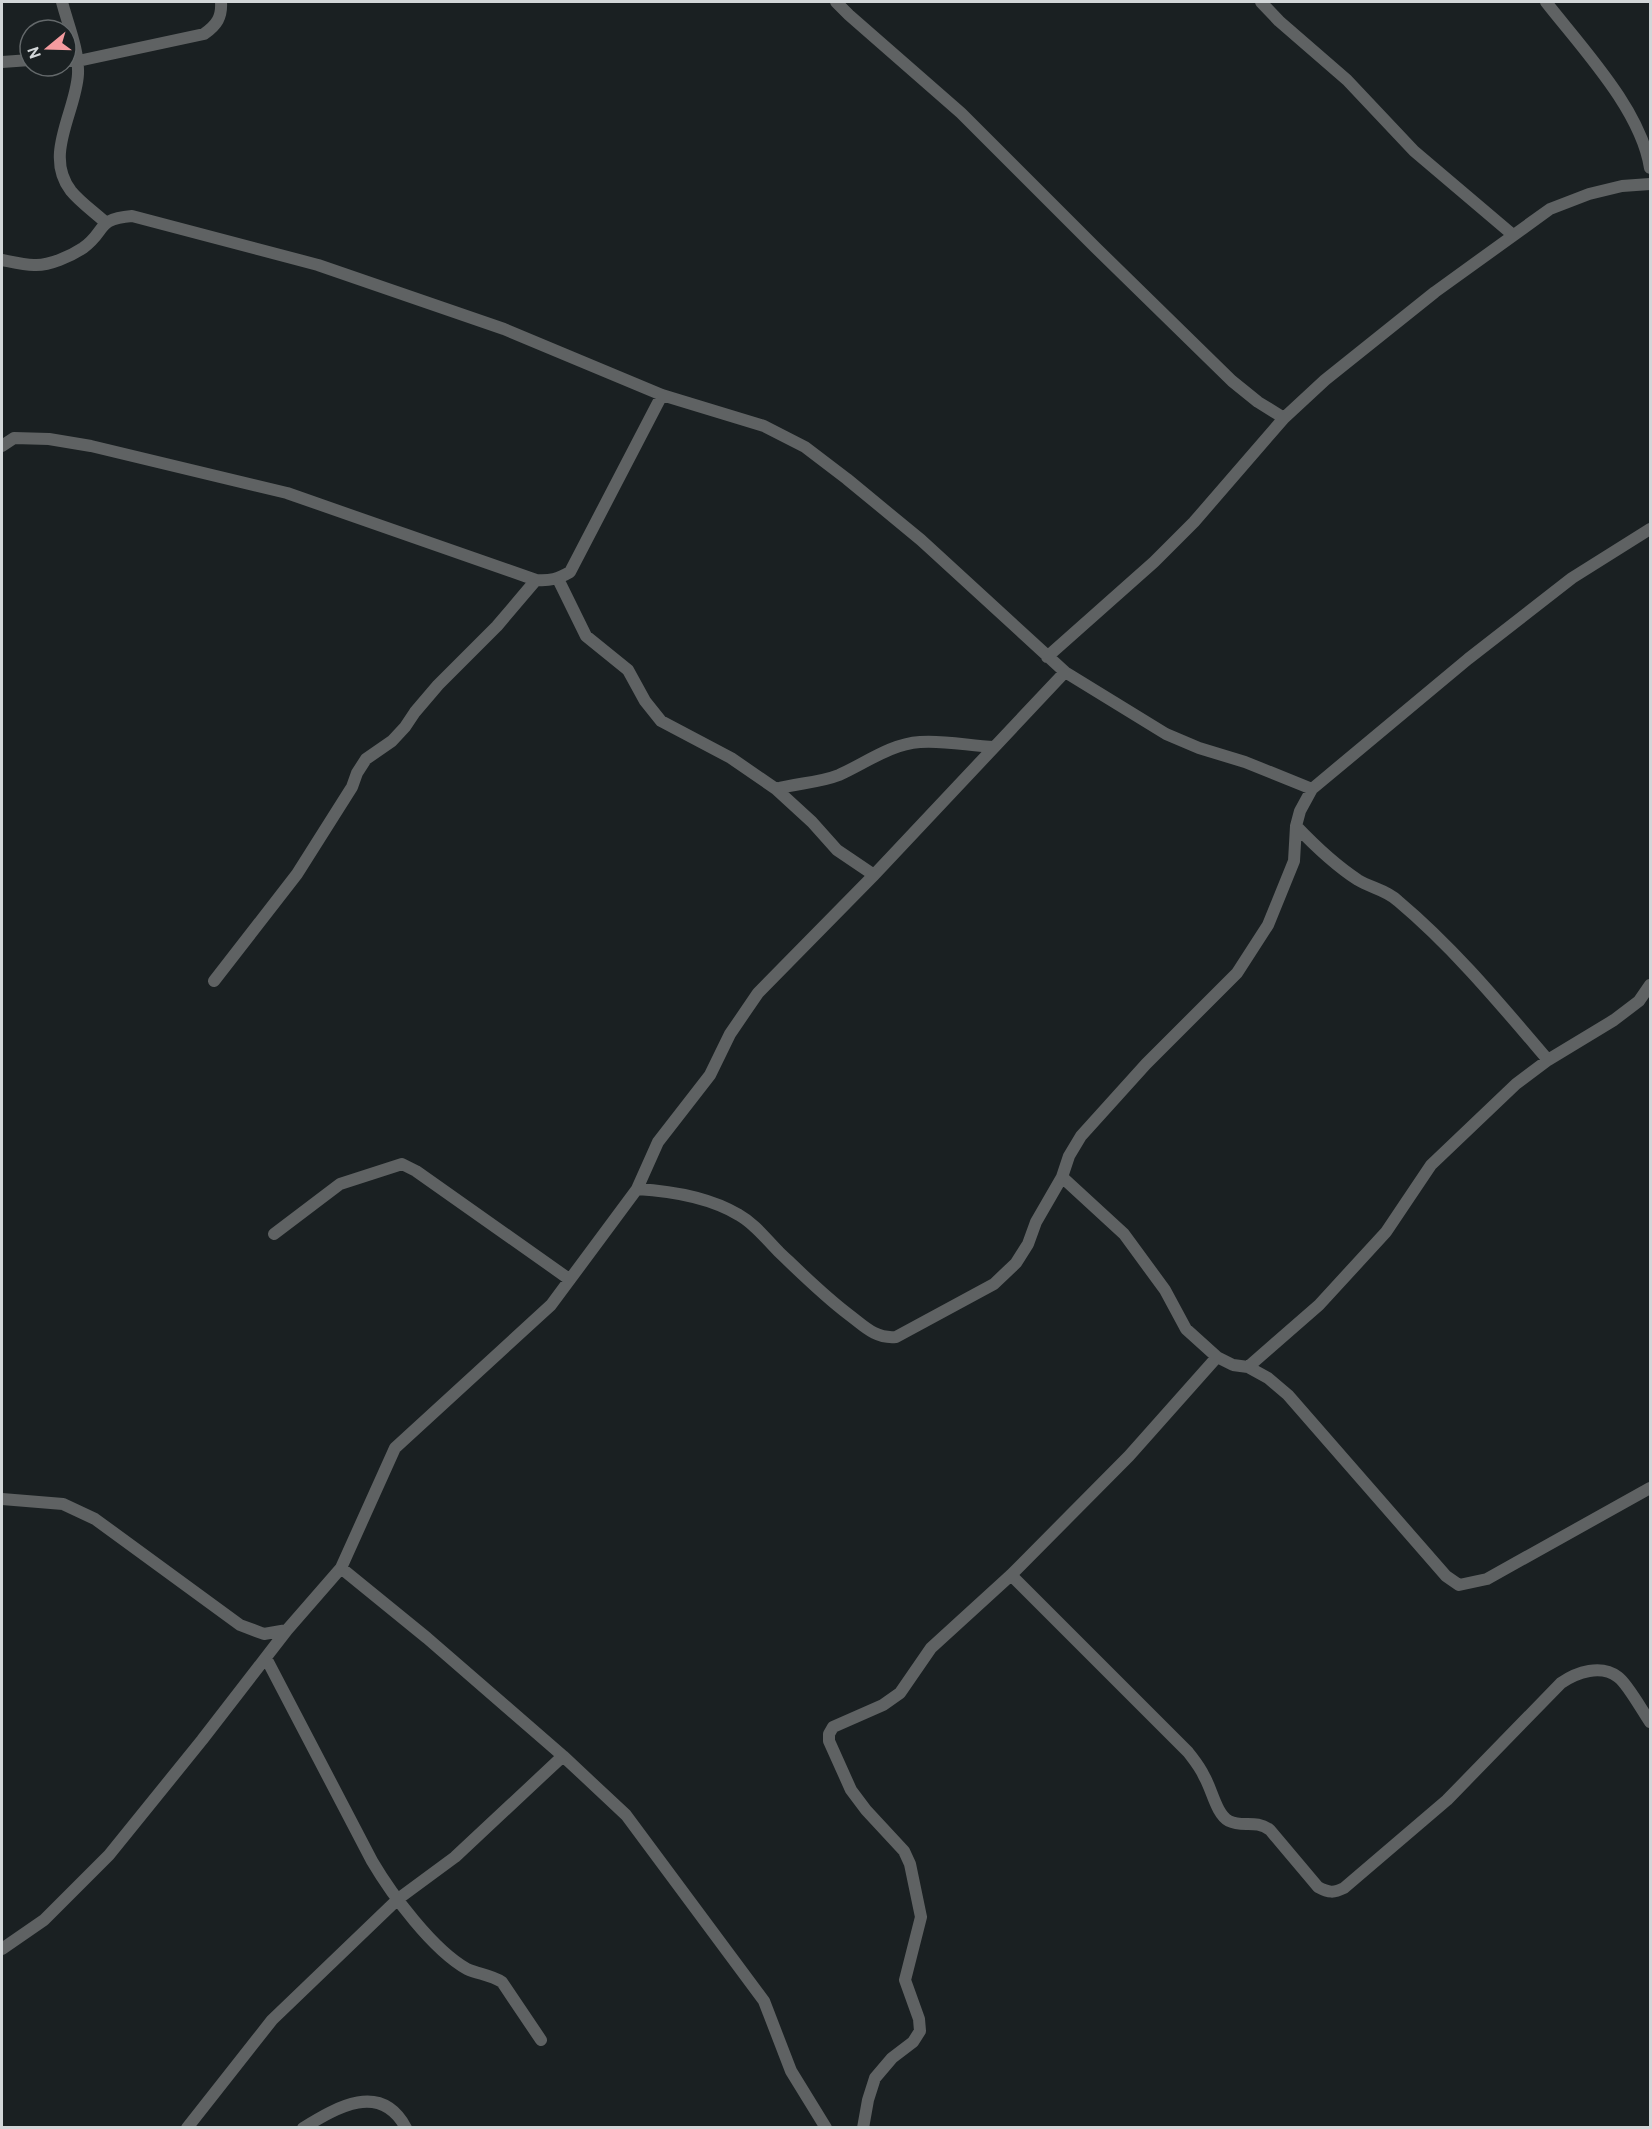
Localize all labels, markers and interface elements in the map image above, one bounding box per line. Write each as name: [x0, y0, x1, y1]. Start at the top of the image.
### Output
north arrow: [18, 18, 78, 78]
text: N: [24, 44, 47, 61]

